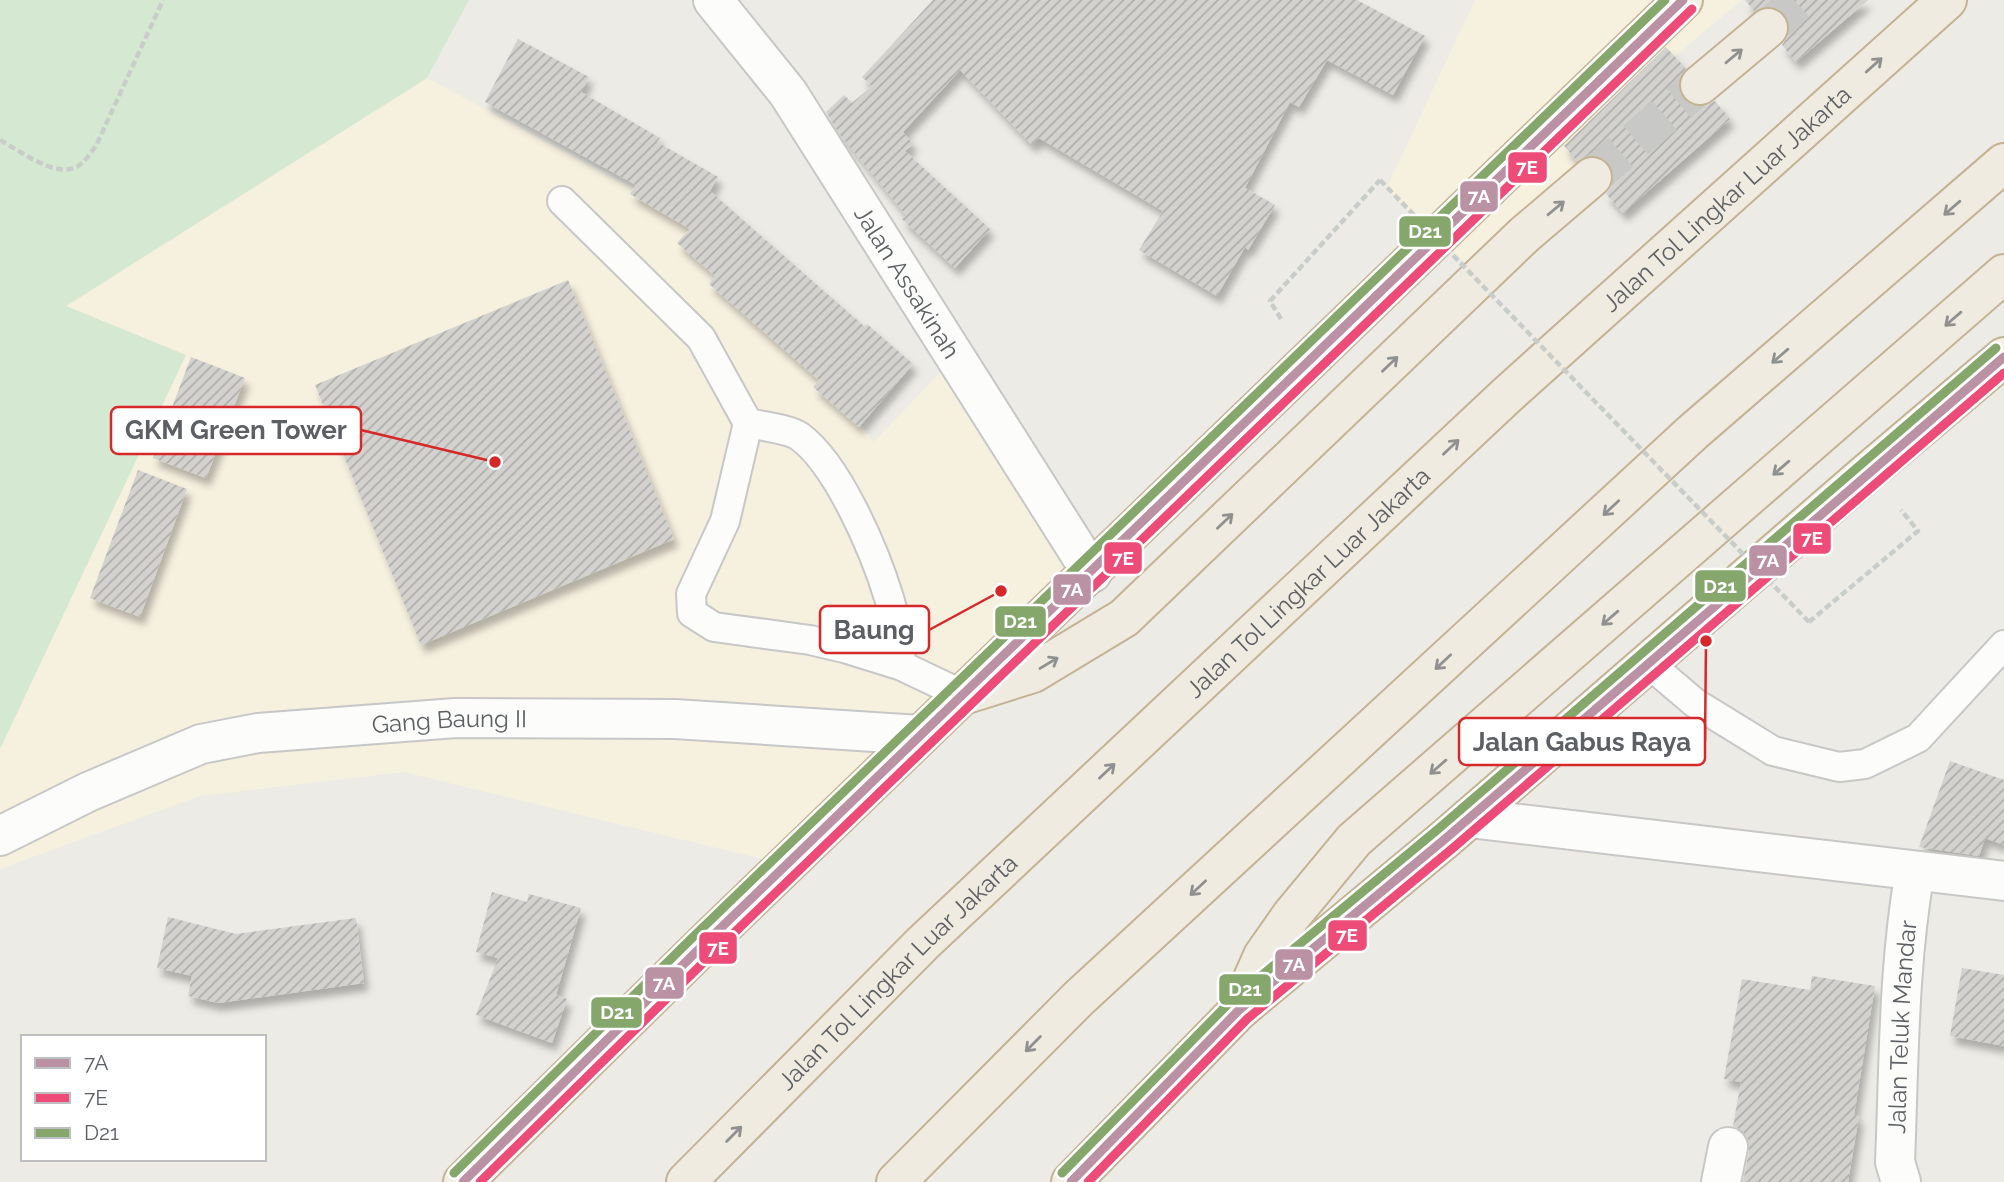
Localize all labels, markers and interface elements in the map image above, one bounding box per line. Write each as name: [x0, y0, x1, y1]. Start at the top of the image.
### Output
one-way arrow: [1725, 48, 1743, 64]
one-way arrow: [1865, 56, 1882, 73]
street label: Jalan Tol Lingkar Luar Jakarta: [1596, 79, 1856, 317]
line badge: 7E: [1507, 151, 1548, 184]
text: 7E: [1516, 156, 1538, 178]
line badge: 7A: [1459, 180, 1499, 213]
text: 7A: [1468, 185, 1491, 207]
street label: Jalan Assakinah: [849, 200, 967, 363]
one-way arrow: [1546, 200, 1564, 216]
one-way arrow: [1944, 200, 1962, 216]
line badge: D21: [1398, 215, 1452, 248]
text: D21: [1408, 220, 1442, 242]
one-way arrow: [1944, 311, 1962, 327]
one-way arrow: [1772, 348, 1790, 364]
one-way arrow: [1381, 355, 1398, 372]
callout: GKM Green Tower: [111, 407, 361, 454]
text: GKM Green Tower: [125, 415, 347, 445]
one-way arrow: [1442, 439, 1459, 456]
one-way arrow: [1772, 460, 1790, 476]
street label: Jalan Tol Lingkar Luar Jakarta: [1180, 461, 1436, 704]
one-way arrow: [1603, 499, 1620, 516]
one-way arrow: [1217, 512, 1234, 529]
line badge: 7E: [1792, 522, 1832, 555]
text: 7E: [1801, 527, 1823, 549]
line badge: 7E: [1103, 541, 1143, 575]
line badge: 7A: [1748, 544, 1788, 577]
text: 7E: [1112, 547, 1134, 569]
text: 7A: [1757, 549, 1780, 571]
line badge: D21: [1694, 569, 1747, 603]
line badge: 7A: [1052, 573, 1092, 606]
text: D21: [1703, 575, 1737, 597]
text: 7A: [1061, 578, 1084, 600]
line badge: D21: [994, 605, 1047, 638]
callout: Baung: [820, 606, 929, 653]
text: D21: [1003, 610, 1037, 632]
one-way arrow: [1601, 610, 1619, 626]
text: Baung: [834, 615, 914, 645]
one-way arrow: [1434, 654, 1452, 670]
one-way arrow: [1039, 656, 1059, 670]
street label: Gang Baung II: [371, 703, 527, 739]
callout: Jalan Gabus Raya: [1459, 718, 1705, 765]
text: Jalan Gabus Raya: [1473, 727, 1691, 757]
one-way arrow: [1429, 759, 1447, 775]
one-way arrow: [1098, 763, 1116, 779]
street label: Jalan Tol Lingkar Luar Jakarta: [771, 848, 1023, 1096]
one-way arrow: [1189, 880, 1207, 896]
street label: Jalan Teluk Mandar: [1882, 918, 1922, 1134]
line badge: 7E: [1327, 919, 1368, 952]
text: 7E: [1336, 924, 1358, 946]
line badge: 7E: [698, 931, 738, 965]
text: 7E: [707, 937, 729, 959]
line badge: 7A: [1274, 948, 1314, 981]
text: 7A: [1283, 953, 1306, 975]
line badge: 7A: [644, 966, 685, 1000]
text: 7A: [653, 972, 676, 994]
line badge: D21: [1218, 973, 1272, 1006]
text: D21: [1228, 978, 1262, 1000]
line badge: D21: [590, 996, 643, 1029]
text: D21: [600, 1001, 634, 1023]
legend: [21, 1035, 266, 1161]
one-way arrow: [1024, 1035, 1041, 1052]
text: 7A: [84, 1050, 109, 1075]
text: 7E: [84, 1085, 108, 1110]
text: D21: [84, 1120, 119, 1145]
one-way arrow: [726, 1125, 743, 1142]

